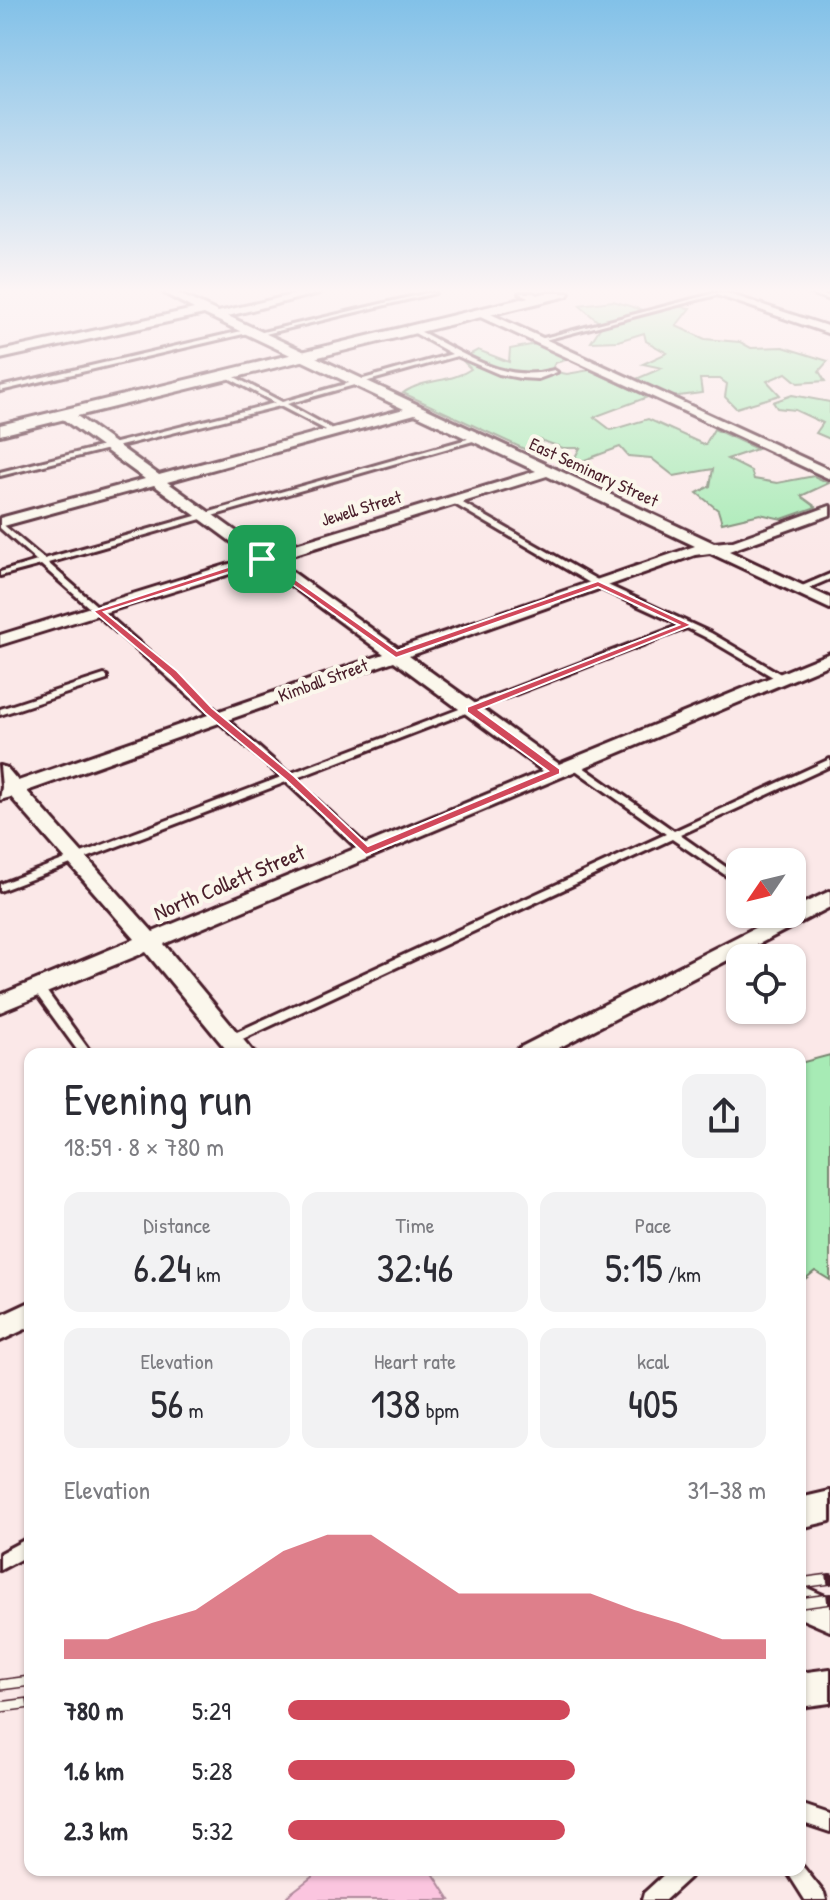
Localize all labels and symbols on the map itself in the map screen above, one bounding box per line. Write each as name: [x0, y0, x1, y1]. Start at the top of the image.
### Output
street label: East Seminary Street: [525, 431, 663, 513]
street label: Jewell Street: [318, 484, 405, 532]
pin: [228, 525, 296, 593]
street label: Kimball Street: [275, 652, 372, 708]
street label: North Collett Street: [149, 836, 310, 927]
north arrow: [726, 848, 806, 928]

